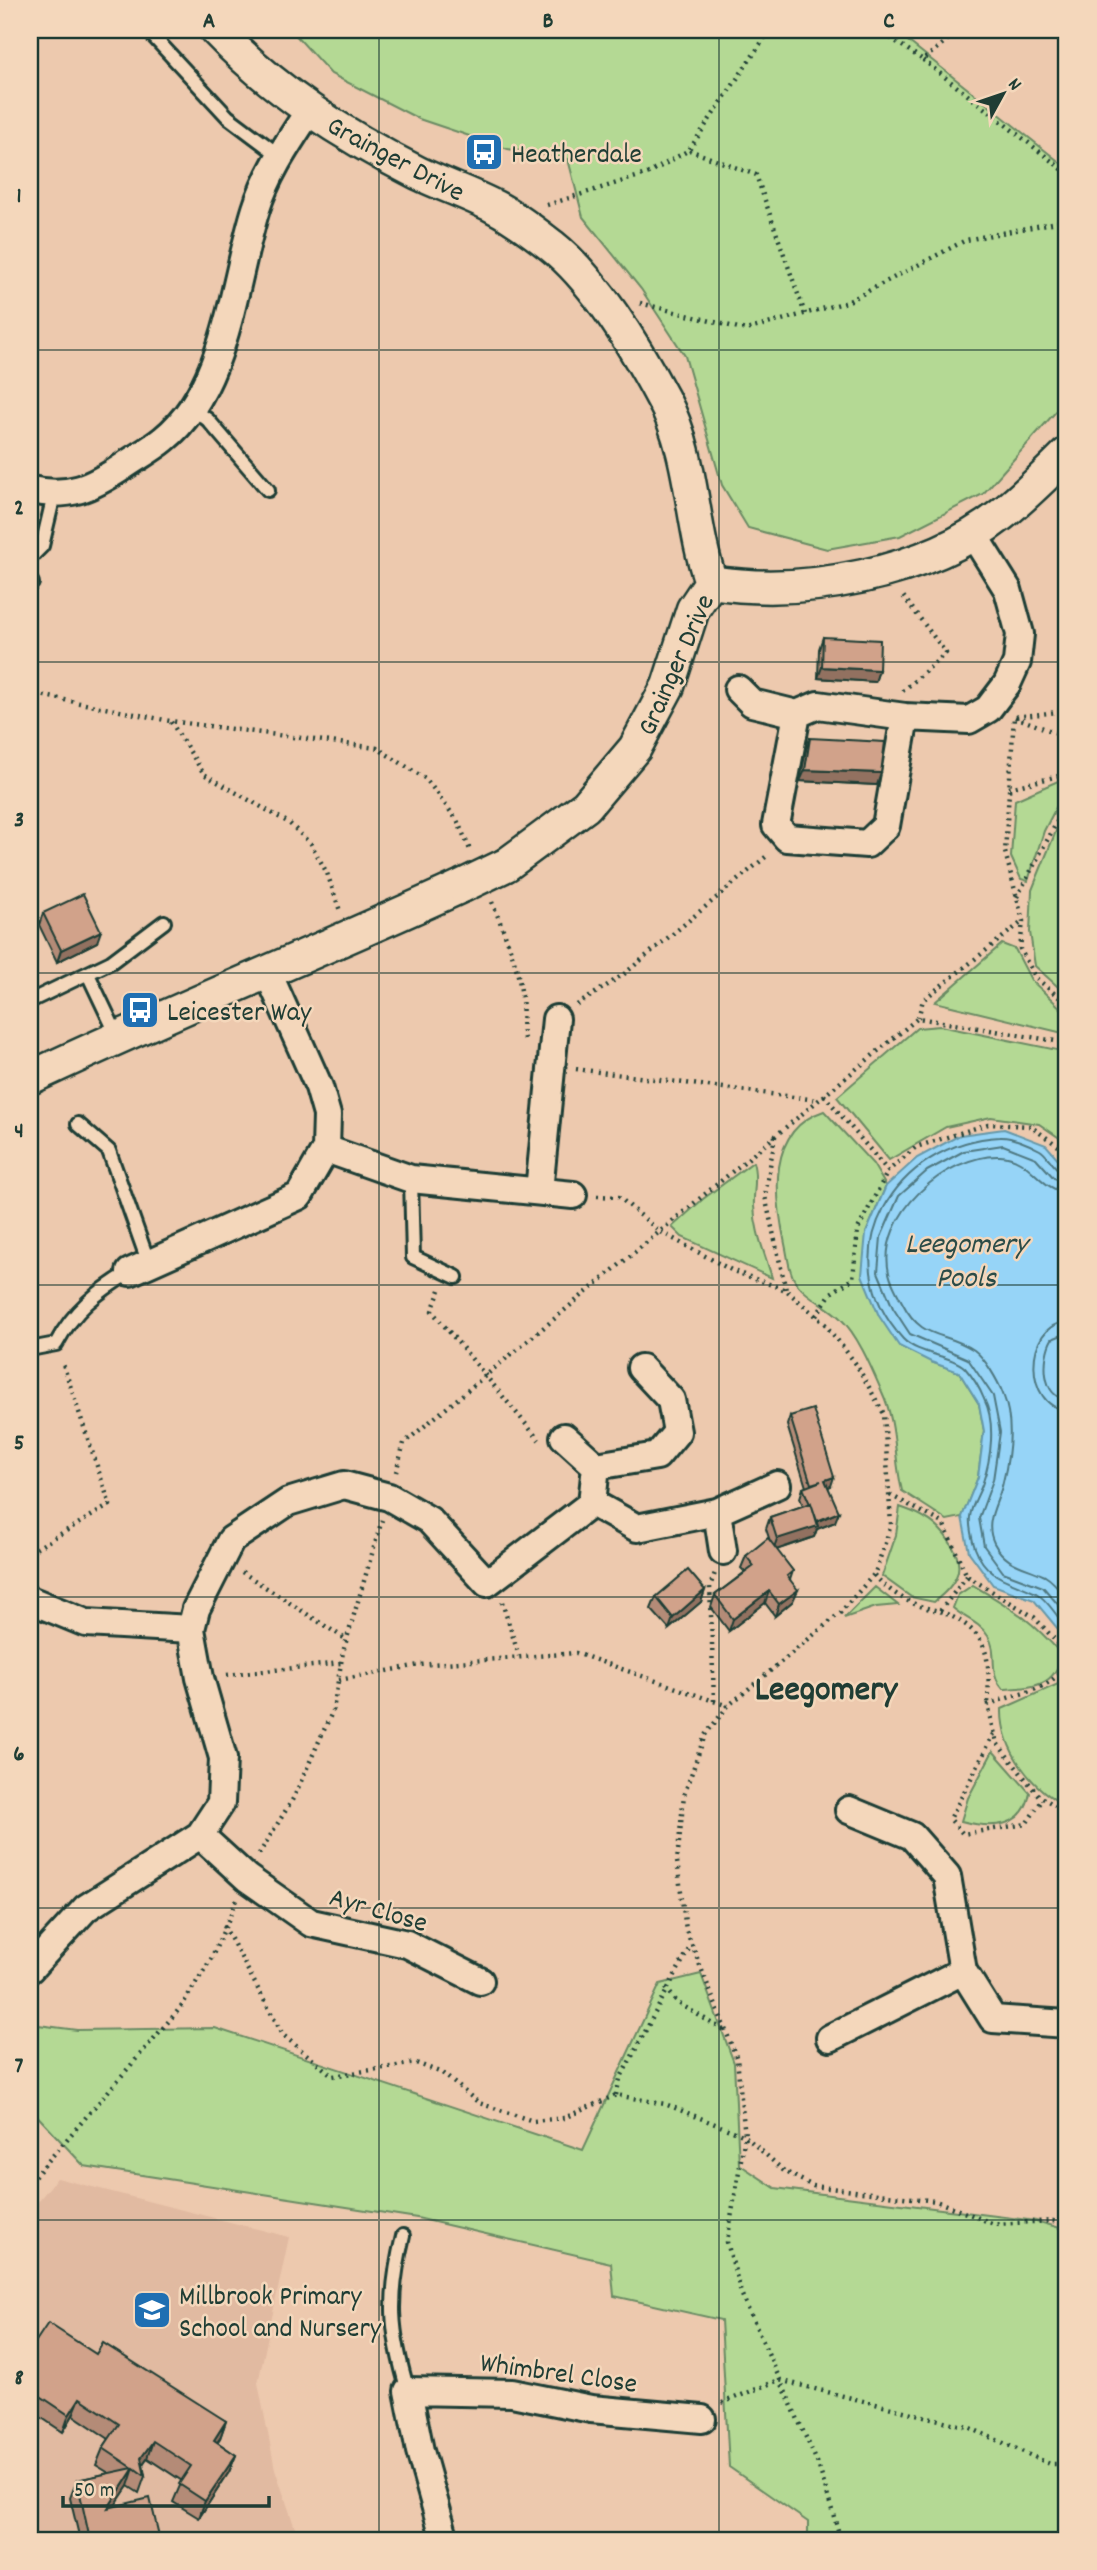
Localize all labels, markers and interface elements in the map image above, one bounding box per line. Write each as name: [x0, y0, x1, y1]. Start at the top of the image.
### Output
text: A: [203, 6, 215, 39]
text: B: [543, 6, 554, 39]
text: C: [883, 6, 895, 39]
north arrow: [968, 60, 1038, 130]
text: N: [1000, 73, 1027, 98]
street label: Grainger Drive: [319, 108, 471, 215]
bus stop icon: Heatherdale: [463, 131, 505, 173]
place label: Heatherdale: [511, 137, 642, 177]
text: 1: [16, 181, 22, 214]
text: 2: [14, 493, 24, 526]
street label: Grainger Drive: [630, 589, 728, 743]
text: 3: [14, 805, 24, 838]
bus stop icon: Leicester Way: [119, 989, 161, 1031]
place label: Leicester Way: [167, 995, 312, 1035]
text: 4: [14, 1116, 24, 1149]
water label: Leegomery Pools: [905, 1225, 1031, 1302]
text: 5: [14, 1428, 24, 1461]
district label: Leegomery: [755, 1667, 899, 1717]
text: 6: [13, 1739, 25, 1772]
street label: Ayr Close: [324, 1880, 431, 1946]
text: 7: [15, 2051, 24, 2084]
place label: Millbrook Primary School and Nursery: [179, 2279, 382, 2351]
school or university icon: Millbrook Primary School and Nursery: [131, 2289, 173, 2331]
street label: Whimbrel Close: [477, 2345, 639, 2407]
text: 8: [14, 2363, 24, 2396]
scale bar: [63, 2465, 270, 2509]
text: 50 m: [74, 2477, 114, 2507]

